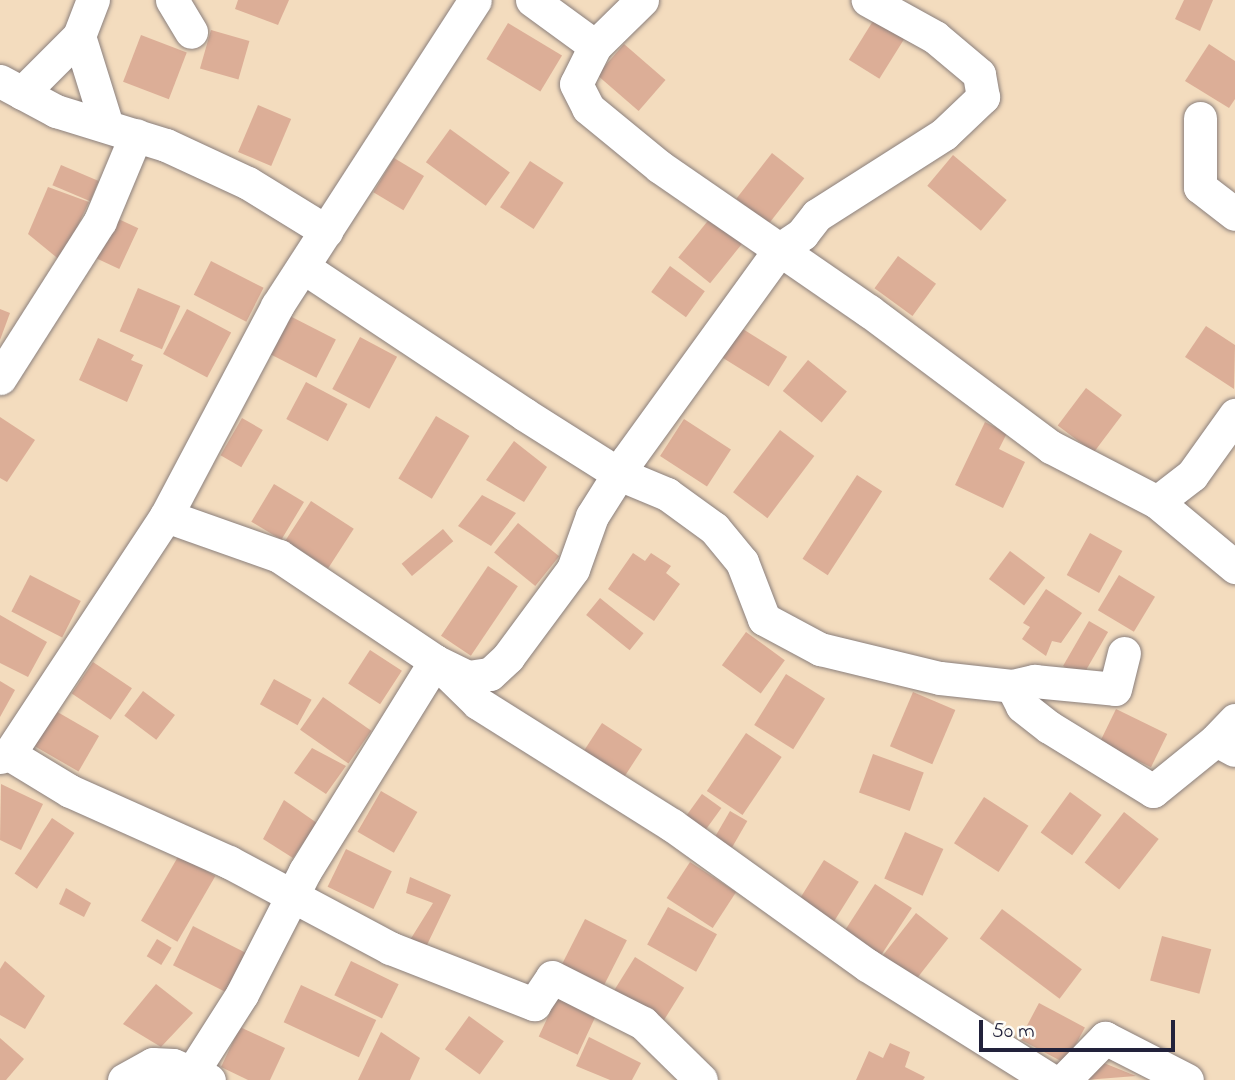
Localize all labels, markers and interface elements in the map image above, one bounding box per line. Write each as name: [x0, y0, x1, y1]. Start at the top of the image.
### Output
scale bar: [983, 1006, 1179, 1050]
text: 50 m: [992, 1017, 1035, 1047]

